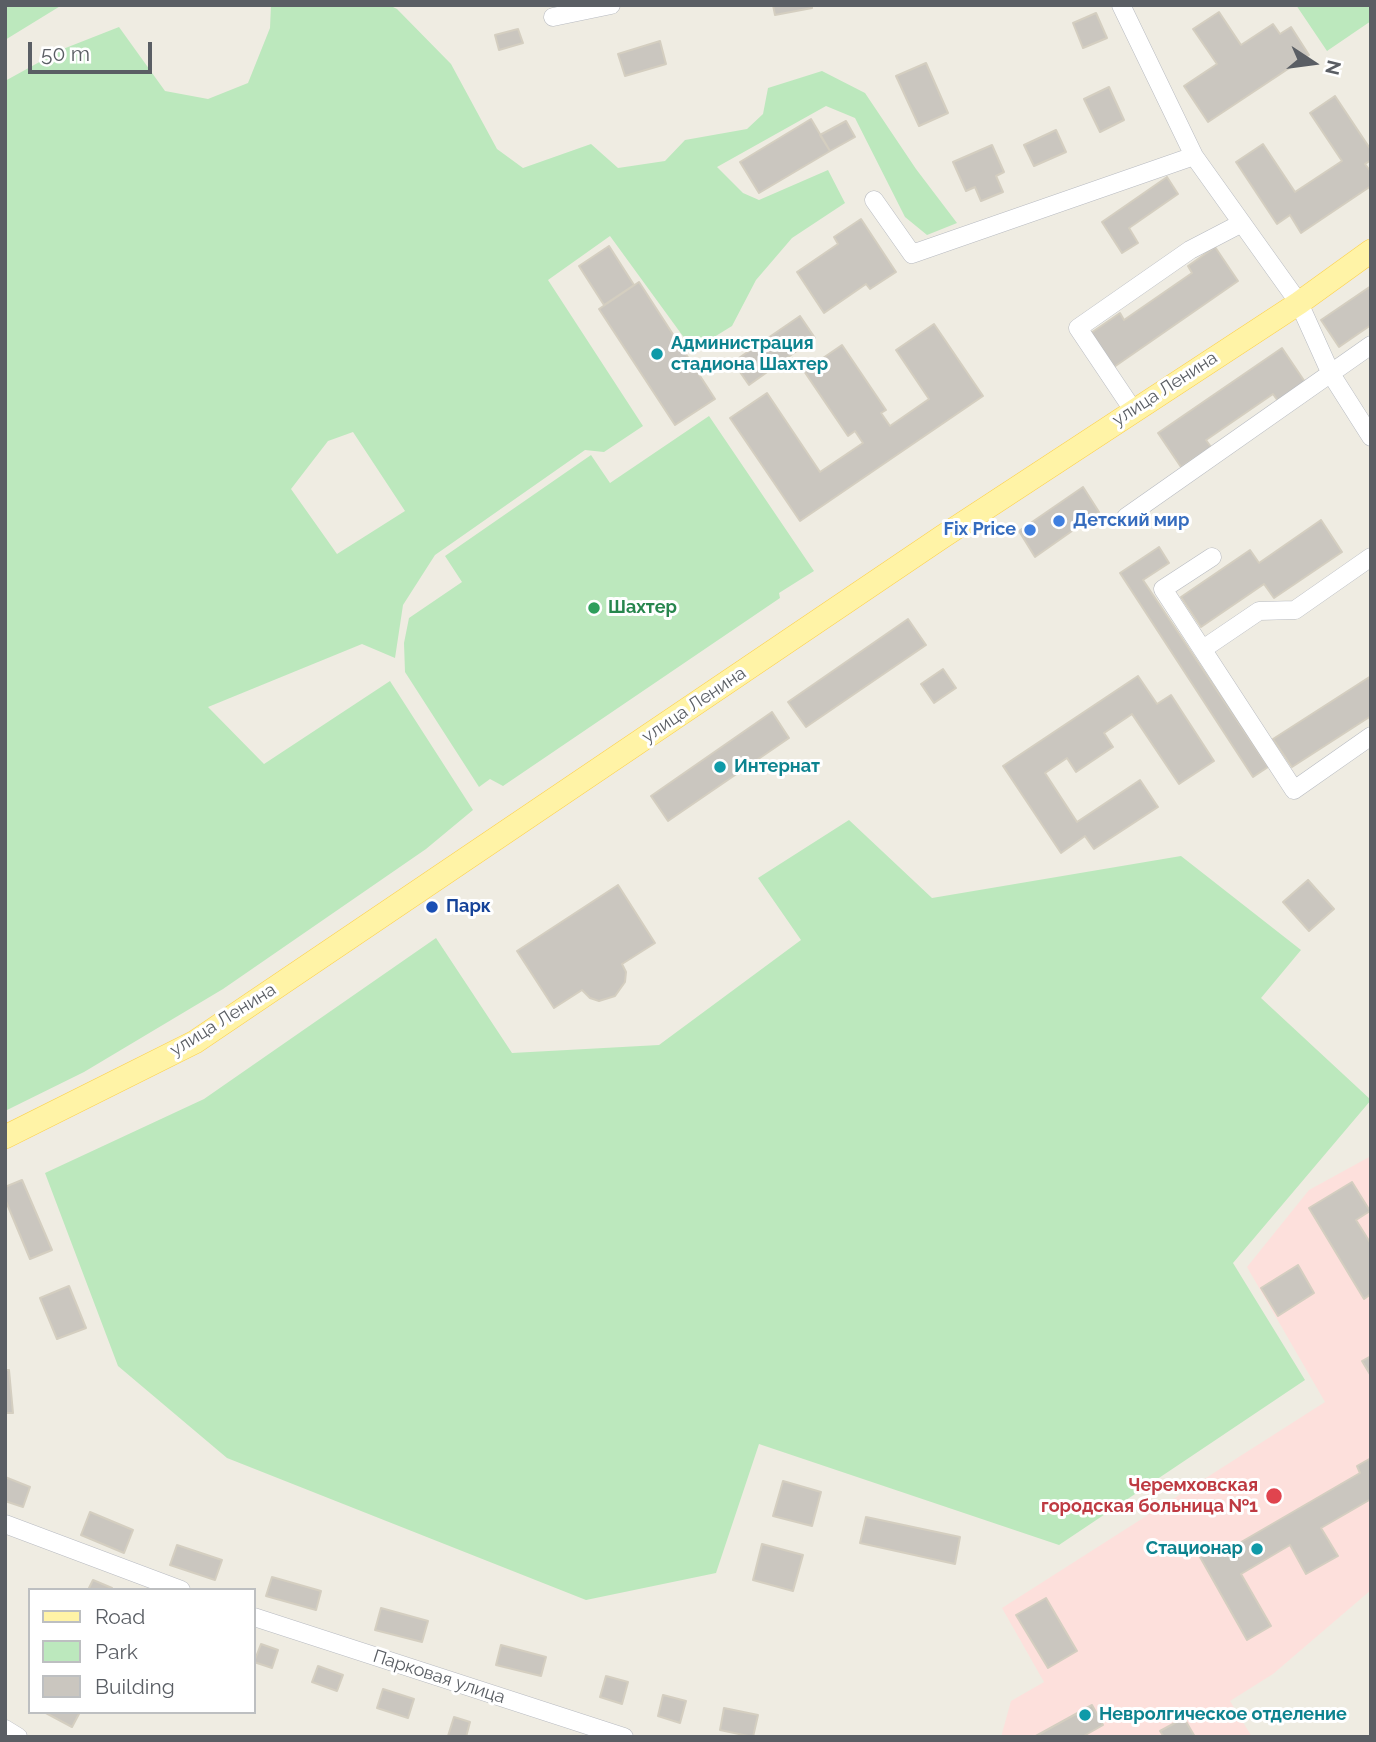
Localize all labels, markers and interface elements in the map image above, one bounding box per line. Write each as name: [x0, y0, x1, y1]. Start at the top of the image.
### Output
scale bar: [32, 28, 156, 72]
north arrow: [1278, 28, 1348, 98]
text: 50 m: [41, 41, 90, 66]
text: N: [1321, 58, 1346, 77]
place label: Администрация стадиона Шахтер: [671, 333, 828, 376]
marker: Администрация стадиона Шахтер: [649, 346, 665, 362]
street label: улица Ленина: [1109, 347, 1221, 431]
place label: Детский мир: [1073, 510, 1189, 532]
marker: Детский мир: [1051, 513, 1067, 529]
place label: Fix Price: [944, 519, 1016, 541]
marker: Fix Price: [1022, 522, 1038, 538]
place label: Шахтер: [608, 597, 677, 619]
marker: Шахтер: [586, 600, 602, 616]
street label: улица Ленина: [638, 662, 750, 748]
place label: Интернат: [734, 756, 820, 778]
marker: Интернат: [712, 759, 728, 775]
place label: Парк: [446, 896, 491, 918]
marker: Парк: [424, 899, 440, 915]
street label: улица Ленина: [166, 979, 280, 1061]
place label: Черемховская городская больница №1: [1041, 1475, 1258, 1518]
marker: Черемховская городская больница №1: [1264, 1486, 1284, 1506]
place label: Стационар: [1146, 1538, 1243, 1560]
marker: Стационар: [1249, 1541, 1265, 1557]
legend: [28, 1588, 256, 1714]
text: Road: [95, 1604, 145, 1629]
text: Park: [95, 1639, 138, 1664]
street label: Парковая улица: [370, 1645, 508, 1709]
text: Building: [95, 1674, 175, 1699]
place label: Невролгическое отделение: [1099, 1704, 1347, 1726]
marker: Невролгическое отделение: [1077, 1707, 1093, 1723]

